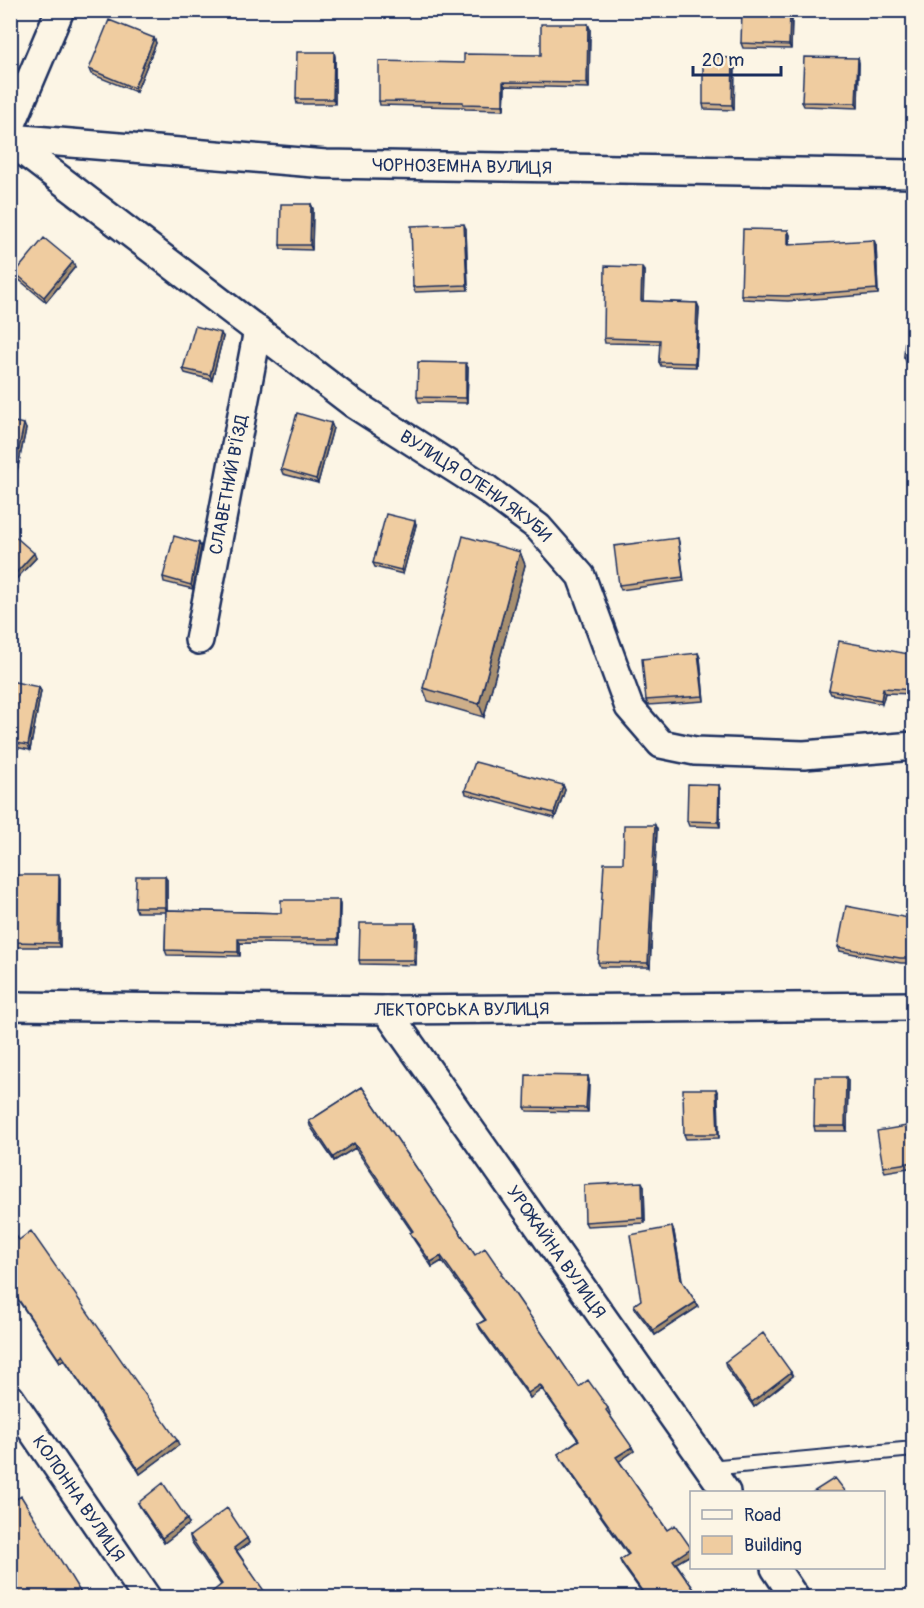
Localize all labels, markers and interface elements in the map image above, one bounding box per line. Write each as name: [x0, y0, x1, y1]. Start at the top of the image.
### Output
scale bar: [693, 39, 782, 77]
text: 20 m: [702, 49, 744, 72]
street label: ЧОРНОЗЕМНА ВУЛИЦЯ: [372, 154, 552, 180]
street label: СЛАВЕТНИЙ В'ЇЗД: [204, 413, 254, 557]
street label: ВУЛИЦЯ ОЛЕНИ ЯКУБИ: [395, 425, 557, 547]
street label: ЛЕКТОРСЬКА ВУЛИЦЯ: [374, 998, 549, 1022]
street label: УРОЖАЙНА ВУЛИЦЯ: [501, 1181, 611, 1323]
street label: КОЛОННА ВУЛИЦЯ: [27, 1431, 130, 1567]
legend: [690, 1491, 885, 1569]
text: Road: [744, 1504, 781, 1527]
text: Building: [744, 1534, 802, 1557]

